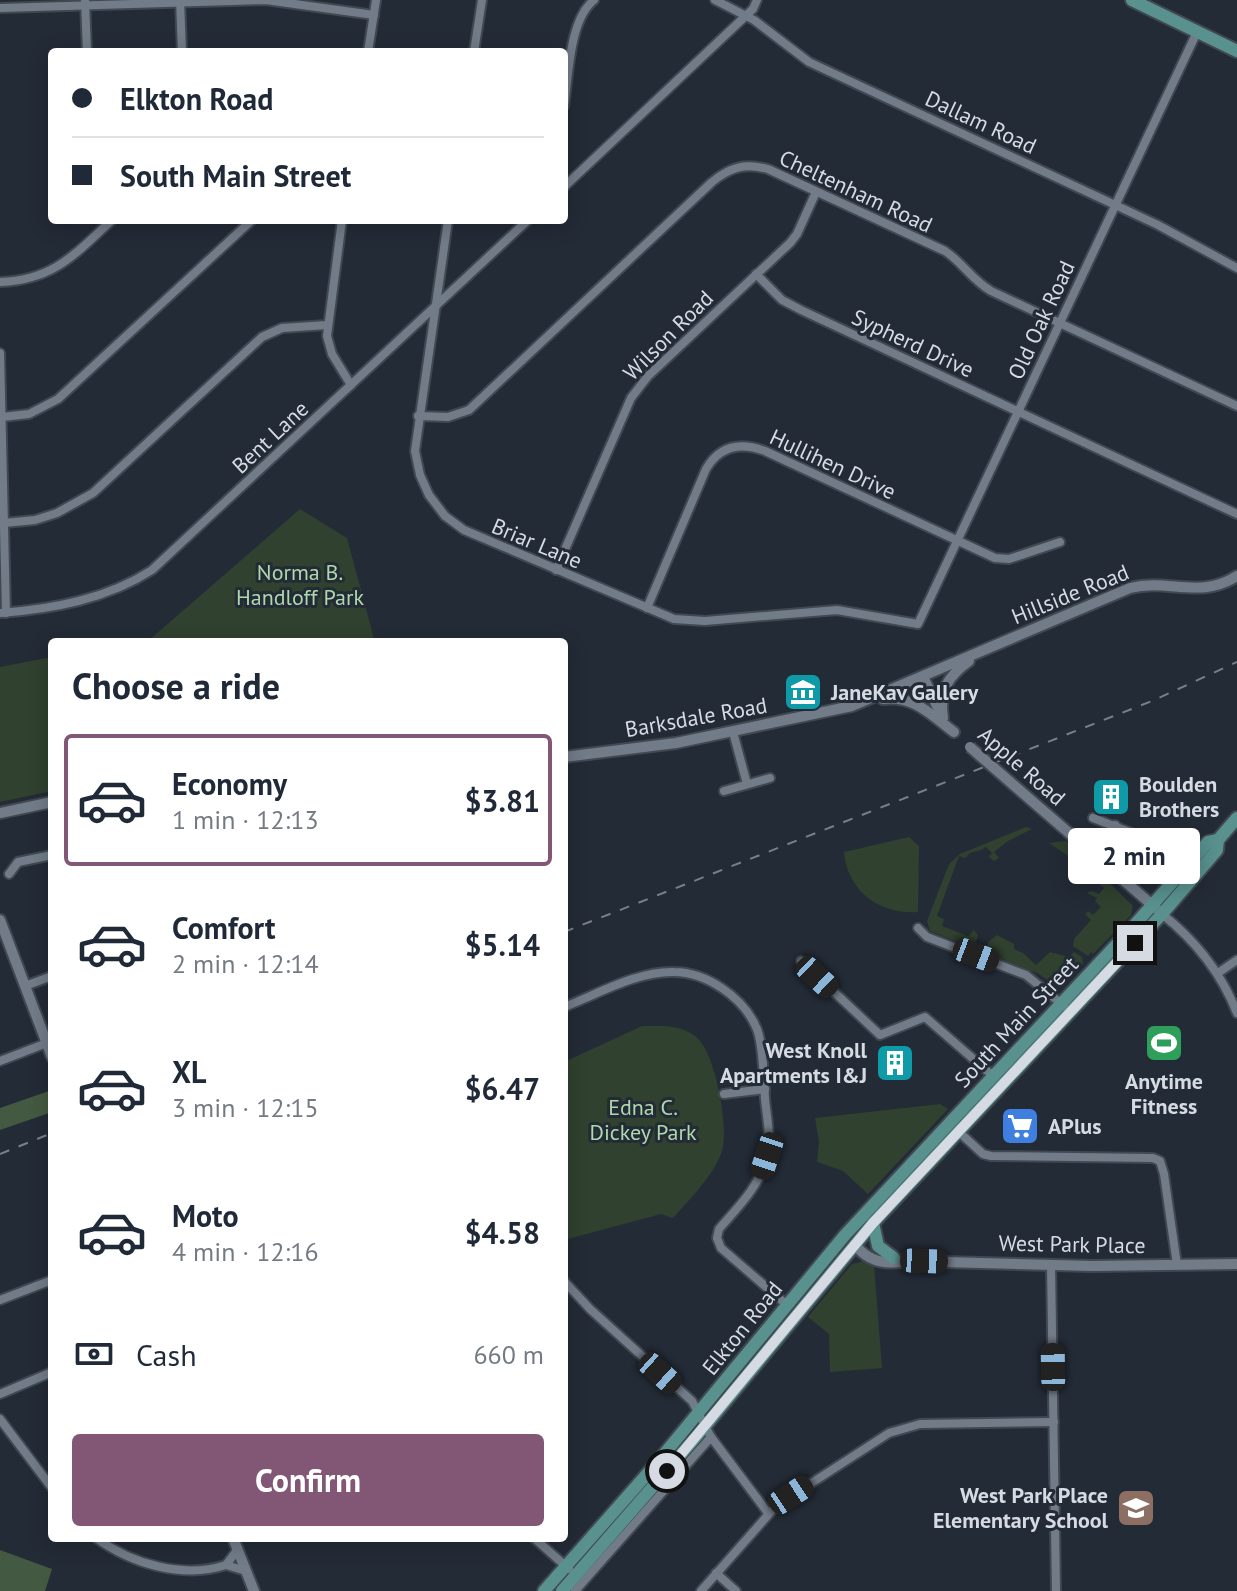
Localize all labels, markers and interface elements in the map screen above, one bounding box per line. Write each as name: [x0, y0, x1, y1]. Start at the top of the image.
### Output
text: Elkton Road: [120, 79, 273, 118]
street label: Dallam Road: [921, 84, 1041, 160]
street label: Cheltenham Road: [775, 143, 937, 239]
text: South Main Street: [120, 156, 351, 195]
street label: Old Oak Road: [1001, 256, 1081, 384]
street label: Wilson Road: [617, 284, 719, 386]
street label: Sypherd Drive: [847, 303, 979, 383]
street label: Bent Lane: [226, 395, 314, 479]
street label: Hullihen Drive: [766, 423, 900, 505]
street label: Briar Lane: [488, 511, 586, 575]
park label: Norma B. Handloff Park: [236, 558, 364, 611]
street label: Hillside Road: [1007, 558, 1133, 630]
text: Choose a ride: [72, 662, 280, 709]
museum icon: JaneKav Gallery: [782, 671, 824, 713]
place label: JaneKav Gallery: [830, 678, 979, 706]
street label: Barksdale Road: [623, 691, 769, 743]
street label: Apple Road: [973, 720, 1071, 812]
icon: car: [76, 764, 148, 836]
text: Economy: [172, 764, 287, 803]
place label: Boulden Brothers: [1139, 770, 1219, 823]
building icon: Boulden Brothers: [1090, 776, 1132, 818]
text: $3.81: [465, 781, 540, 820]
text: 1 min · 12:13: [172, 803, 319, 836]
callout: 2 min: [1069, 827, 1201, 883]
text: 2 min: [1102, 839, 1166, 872]
icon: car: [76, 908, 148, 980]
text: Comfort: [172, 908, 275, 947]
text: $5.14: [465, 925, 540, 964]
route end: [1117, 925, 1153, 961]
car: [949, 935, 1003, 975]
text: 2 min · 12:14: [172, 947, 319, 980]
street label: South Main Street: [948, 950, 1084, 1093]
car: [791, 952, 843, 1002]
sports icon: Anytime Fitness: [1143, 1022, 1185, 1064]
place label: West Knoll Apartments I&J: [720, 1036, 868, 1089]
building icon: West Knoll Apartments I&J: [874, 1042, 916, 1084]
icon: car: [76, 1052, 148, 1124]
text: XL: [172, 1052, 206, 1091]
place label: Anytime Fitness: [1125, 1067, 1203, 1120]
text: $6.47: [465, 1069, 540, 1108]
text: 3 min · 12:15: [172, 1091, 319, 1124]
park label: Edna C. Dickey Park: [590, 1093, 697, 1146]
supermarket icon: APlus: [999, 1105, 1041, 1147]
place label: APlus: [1048, 1112, 1101, 1140]
car: [748, 1129, 786, 1183]
icon: car: [76, 1196, 148, 1268]
text: Moto: [172, 1196, 239, 1235]
text: $4.58: [465, 1213, 540, 1252]
street label: West Park Place: [998, 1229, 1146, 1259]
text: 4 min · 12:16: [172, 1235, 319, 1268]
car: [900, 1248, 948, 1274]
street label: Elkton Road: [696, 1276, 788, 1380]
icon: cash: [72, 1332, 116, 1376]
text: Cash: [136, 1335, 197, 1374]
text: 660 m: [473, 1338, 544, 1371]
car: [1041, 1343, 1065, 1391]
car: [634, 1348, 686, 1398]
button: Confirm: [72, 1434, 544, 1526]
route start: [649, 1453, 685, 1489]
car: [764, 1472, 818, 1518]
place label: West Park Place Elementary School: [933, 1481, 1109, 1534]
school or university icon: West Park Place Elementary School: [1115, 1487, 1157, 1529]

